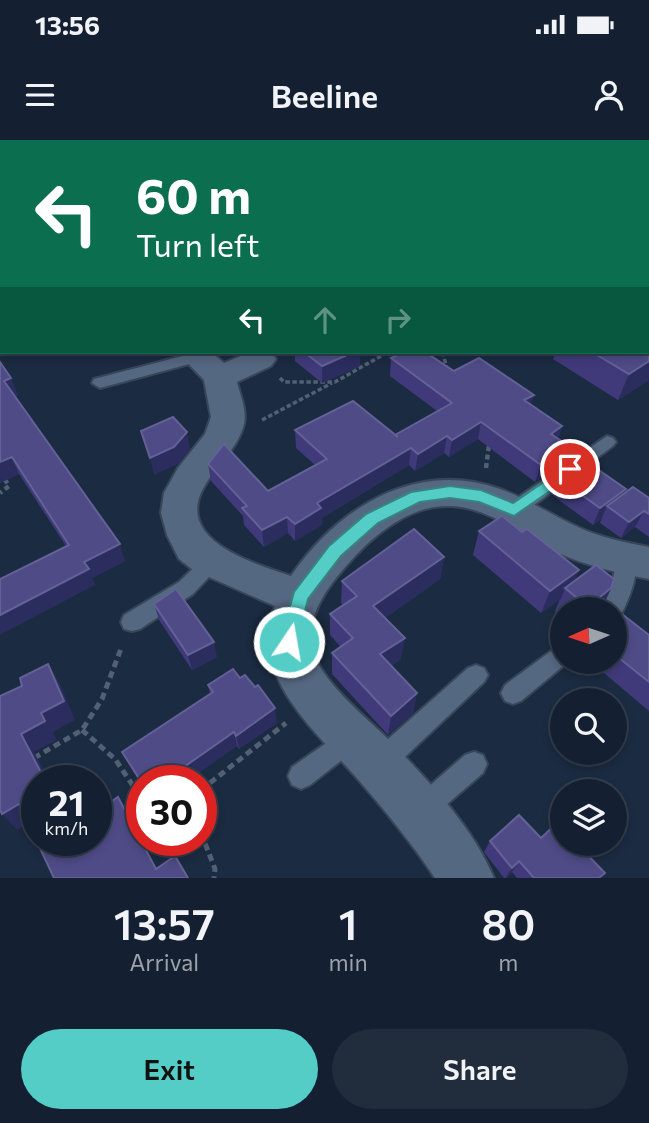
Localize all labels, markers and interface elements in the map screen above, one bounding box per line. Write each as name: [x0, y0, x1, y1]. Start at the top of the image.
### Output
text: 13:56: [35, 9, 100, 40]
text: Beeline: [271, 75, 378, 115]
icon: menu: [21, 76, 59, 114]
icon: person: [590, 76, 628, 114]
text: 60 m: [136, 164, 251, 224]
icon: left: [21, 168, 112, 259]
text: Turn left: [136, 224, 260, 264]
icon: left: [233, 301, 271, 339]
icon: ahead: [306, 301, 344, 339]
icon: right: [379, 301, 417, 339]
pin: [540, 439, 600, 499]
icon: arrive: [551, 450, 589, 488]
north arrow: [550, 597, 626, 674]
map controls: [550, 597, 627, 856]
position arrow: [252, 605, 326, 679]
button: search: [550, 688, 627, 765]
speed limit sign: 30: [126, 765, 217, 856]
button: layers: [550, 779, 627, 856]
text: 21: [49, 780, 84, 823]
text: km/h: [45, 817, 88, 839]
text: 13:57: [114, 897, 215, 949]
text: 1: [339, 897, 357, 949]
text: 80: [482, 897, 535, 949]
text: Arrival: [129, 948, 199, 976]
text: min: [329, 948, 368, 976]
text: m: [498, 948, 518, 976]
button: Exit: [21, 1029, 318, 1109]
button: Share: [332, 1029, 628, 1109]

